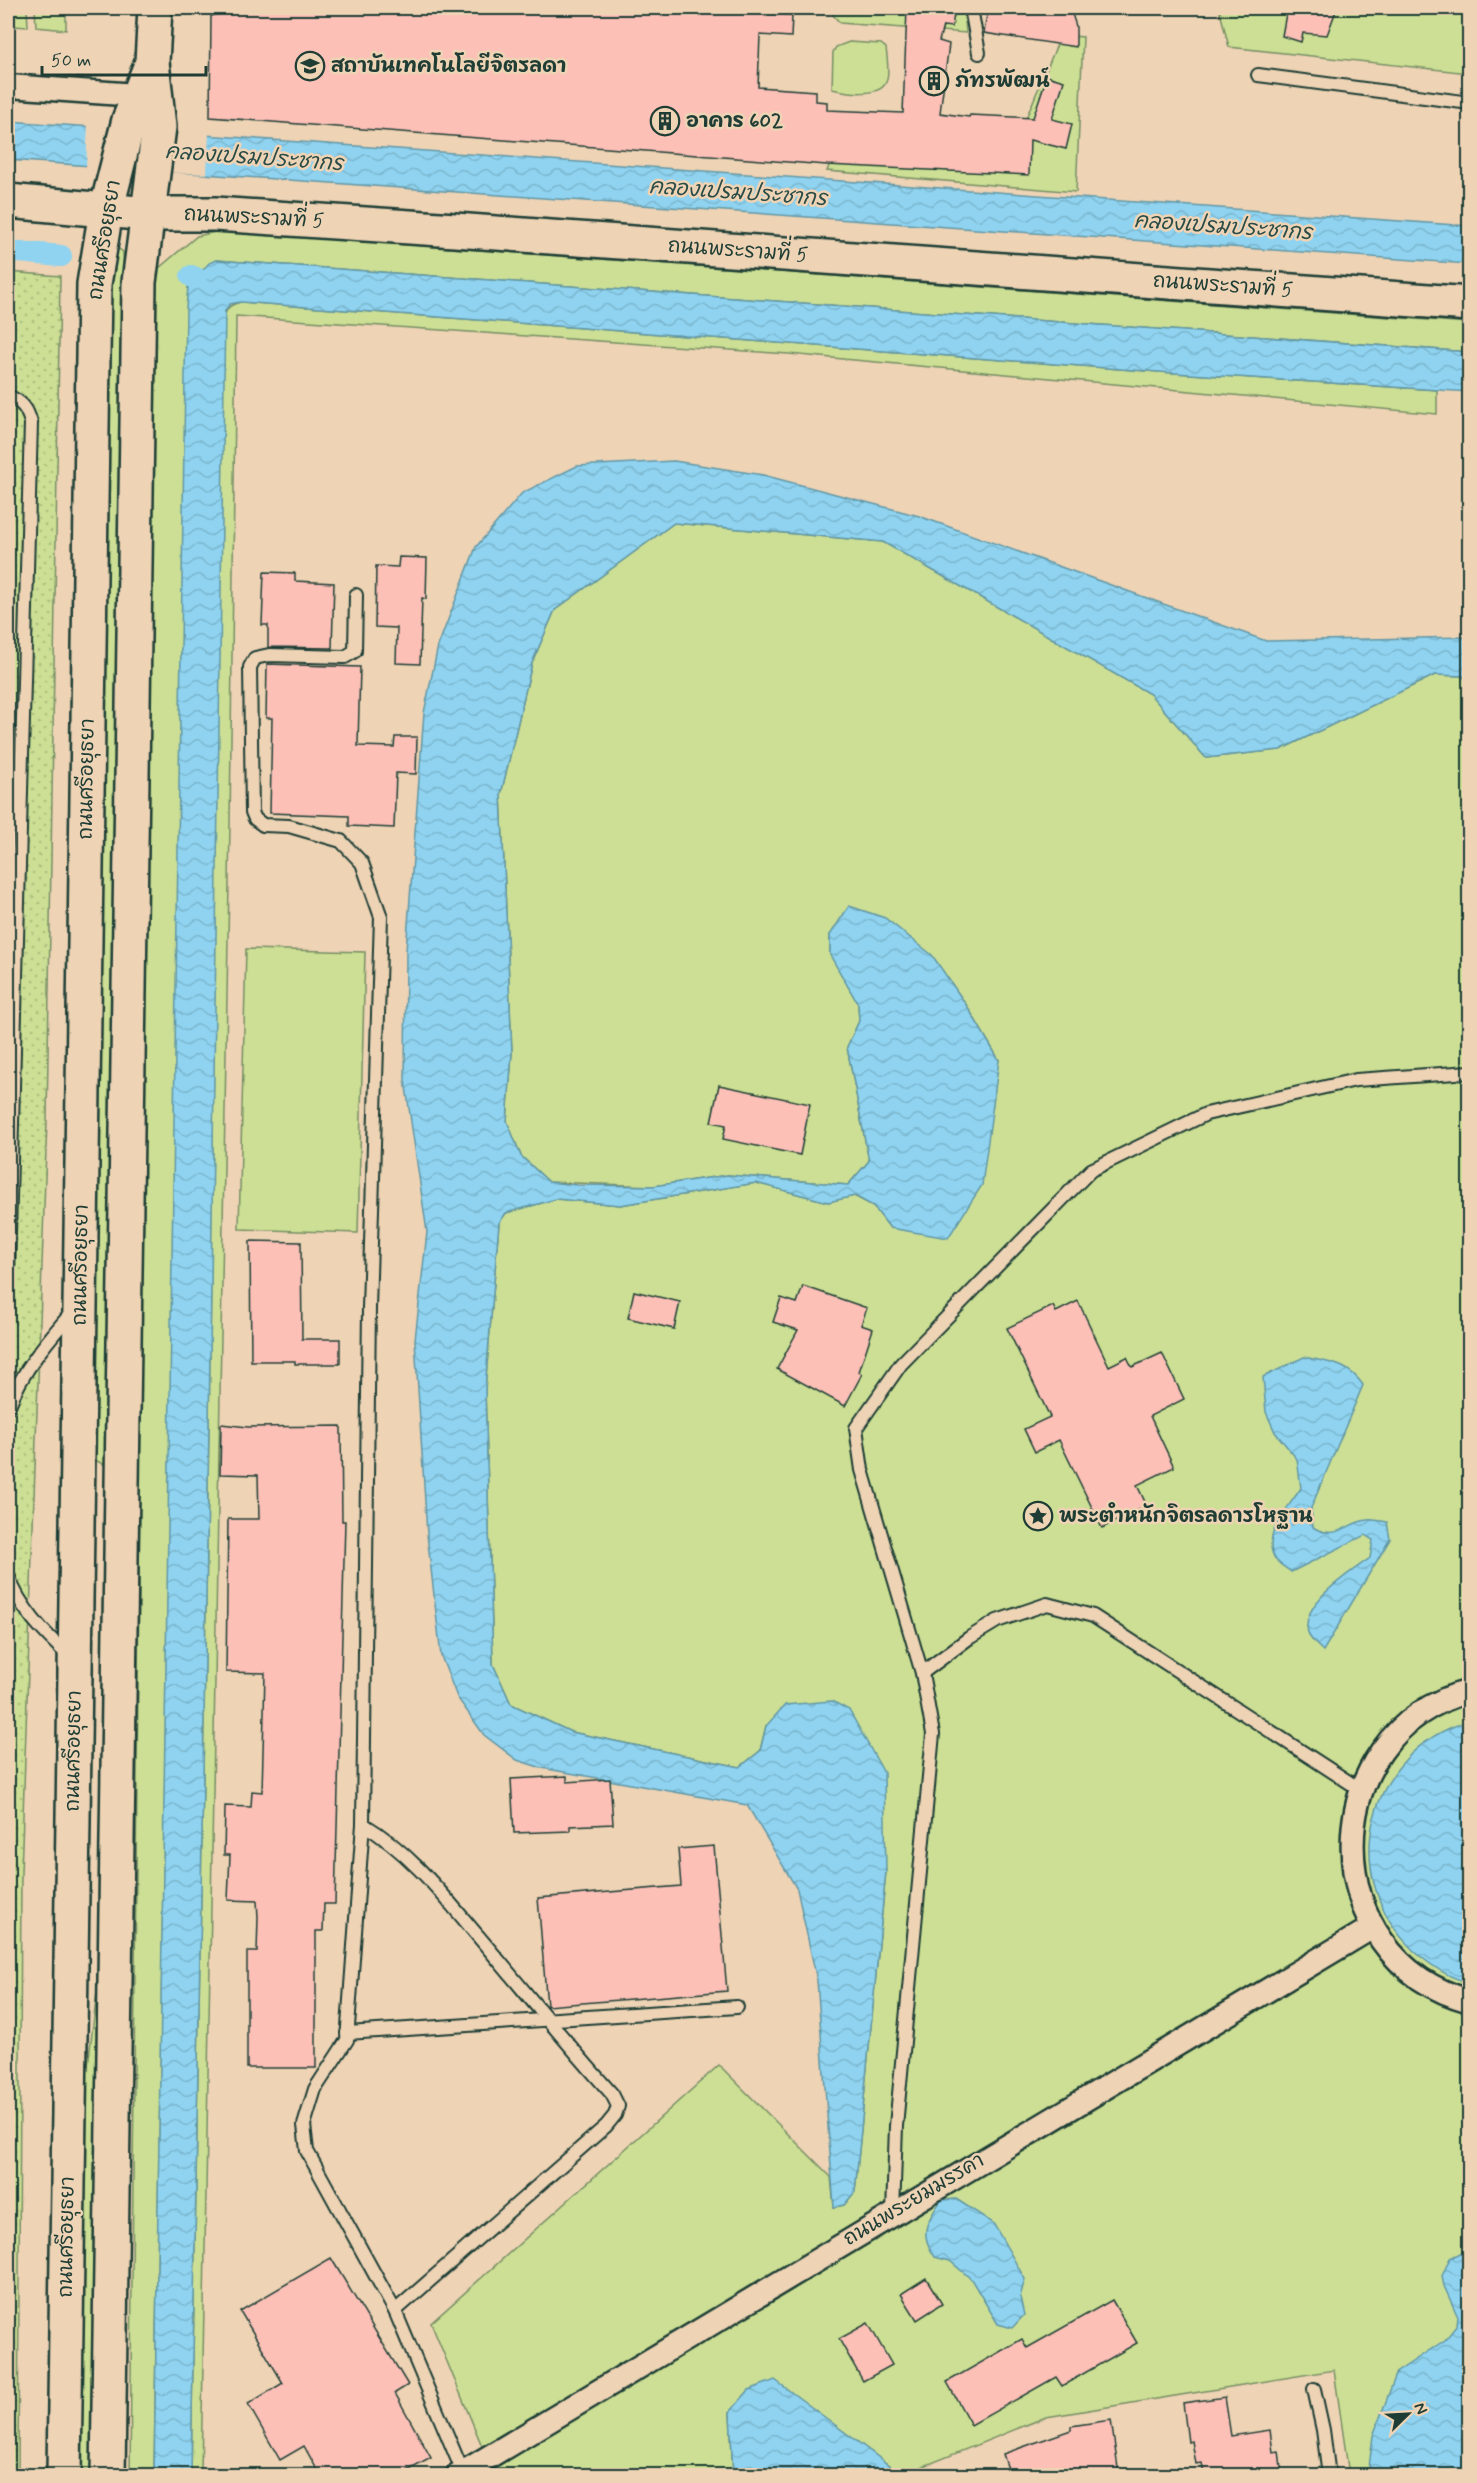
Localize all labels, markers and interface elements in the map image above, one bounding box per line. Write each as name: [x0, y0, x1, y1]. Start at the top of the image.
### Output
scale bar: [42, 39, 206, 77]
text: 50 m: [51, 49, 91, 73]
school or university icon: สถาบันเทคโนโลยีจิตรลดา: [294, 50, 326, 82]
place label: สถาบันเทคโนโลยีจิตรลดา: [331, 52, 566, 80]
building icon: ภัทรพัฒน์: [918, 65, 950, 97]
place label: ภัทรพัฒน์: [955, 67, 1050, 95]
building icon: อาคาร 602: [649, 105, 681, 137]
place label: อาคาร 602: [686, 108, 783, 135]
water label: คลองเปรมประชากร: [164, 138, 346, 178]
water label: คลองเปรมประชากร: [648, 173, 830, 213]
street label: ถนนศรีอยุธยา: [82, 178, 129, 302]
street label: ถนนพระรามที่ 5: [183, 194, 325, 235]
water label: คลองเปรมประชากร: [1133, 207, 1315, 247]
street label: ถนนพระรามที่ 5: [667, 226, 810, 269]
street label: ถนนพระรามที่ 5: [1152, 261, 1295, 304]
street label: ถนนศรีอยุธยา: [72, 718, 103, 840]
street label: ถนนศรีอยุธยา: [66, 1204, 97, 1326]
place icon: พระตำหนักจิตรลดารโหฐาน: [1022, 1500, 1054, 1532]
place label: พระตำหนักจิตรลดารโหฐาน: [1059, 1502, 1313, 1530]
street label: ถนนศรีอยุธยา: [59, 1690, 90, 1812]
street label: ถนนพระยมมรรคา: [839, 2147, 989, 2253]
street label: ถนนศรีอยุธยา: [52, 2176, 83, 2298]
north arrow: [1378, 2384, 1438, 2444]
text: N: [1409, 2399, 1432, 2418]

